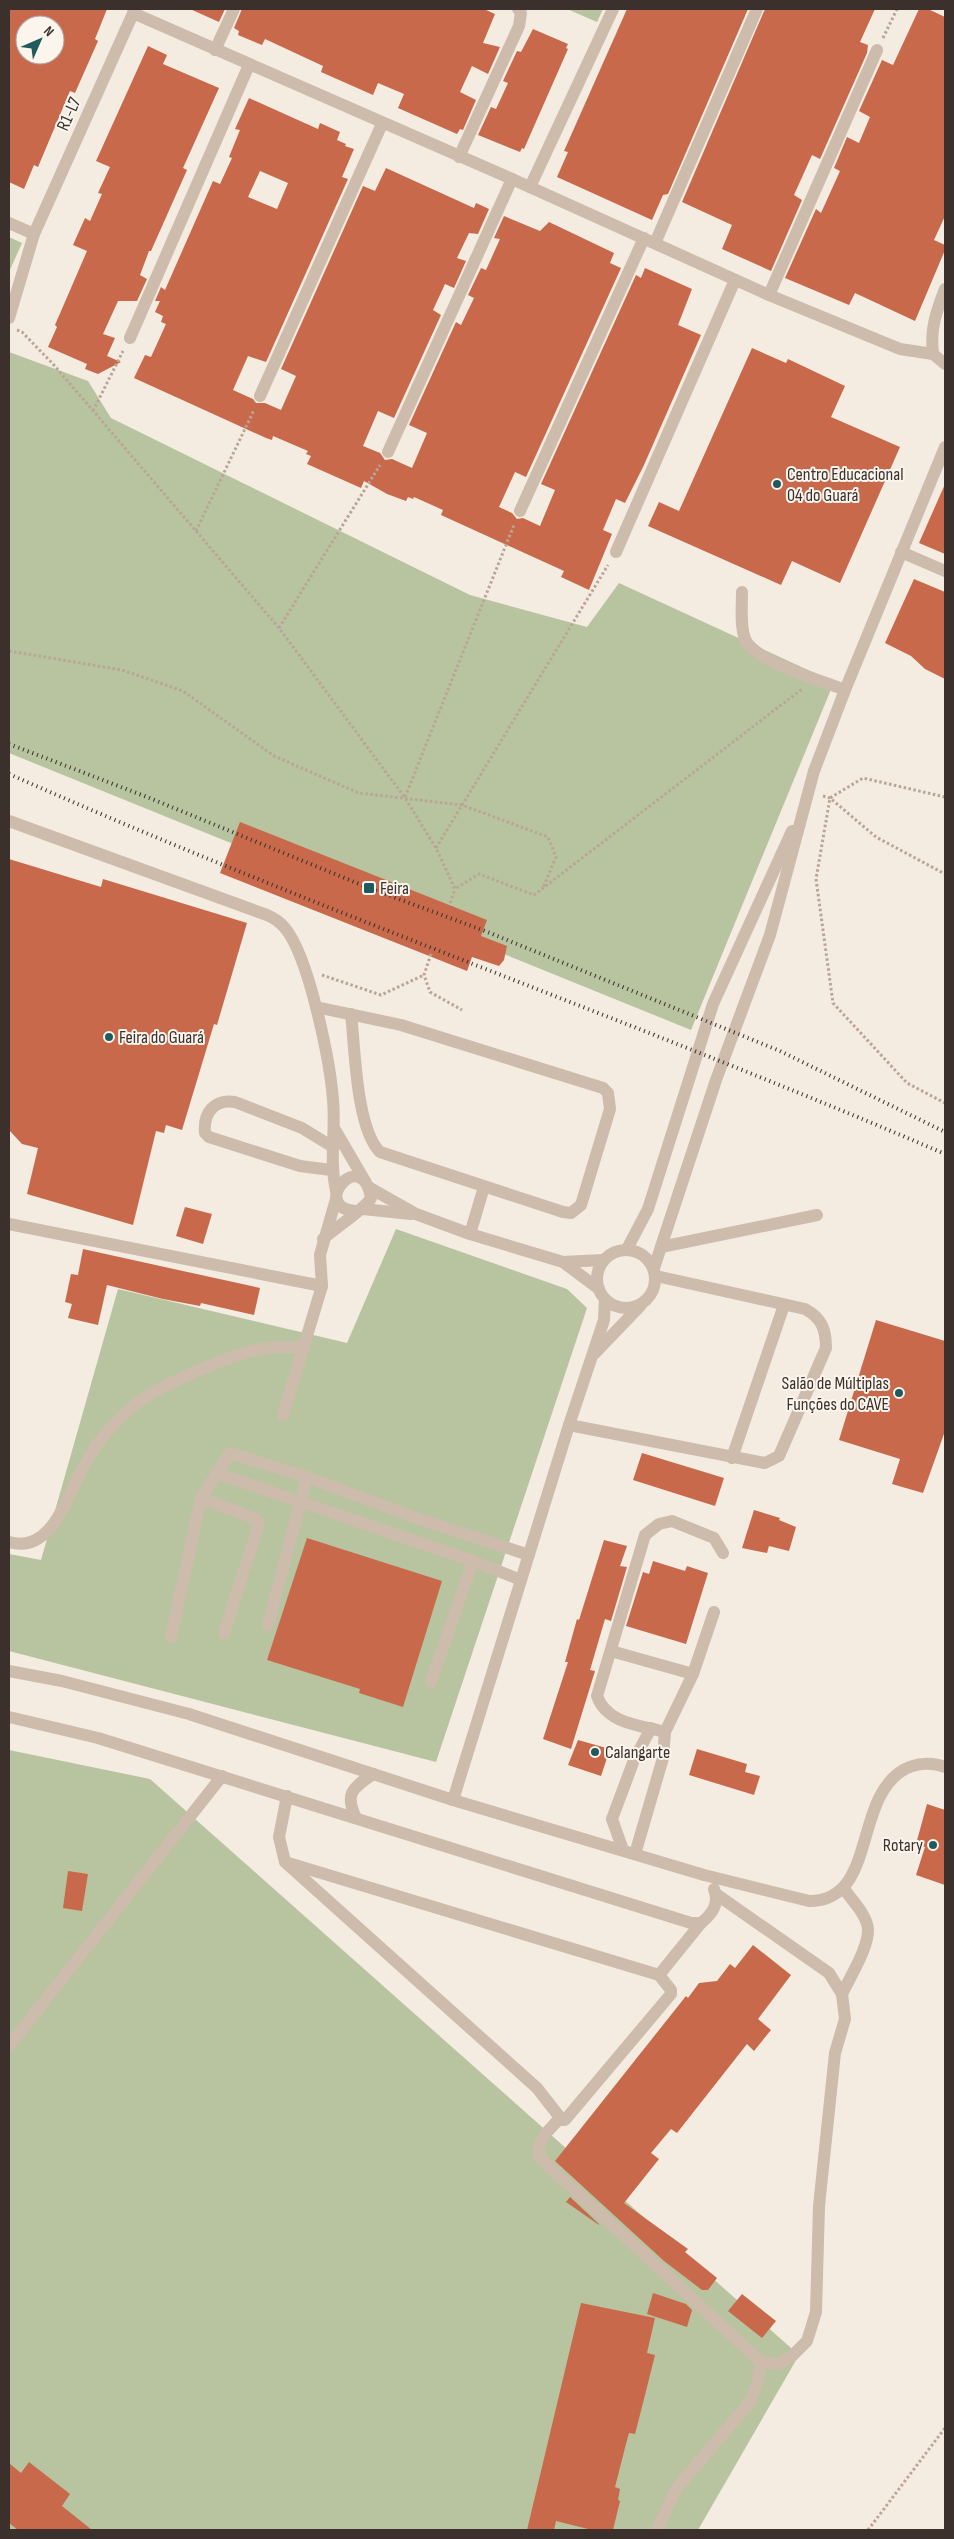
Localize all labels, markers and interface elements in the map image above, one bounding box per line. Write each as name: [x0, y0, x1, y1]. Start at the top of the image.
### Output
north arrow: [15, 15, 65, 65]
text: N: [40, 23, 57, 40]
street label: R1-L7: [52, 93, 86, 134]
place label: Centro Educacional 04 do Guará: [787, 464, 904, 506]
marker: Centro Educacional 04 do Guará: [771, 478, 783, 490]
place label: Feira: [380, 878, 409, 899]
marker: Feira: [362, 881, 376, 895]
place label: Feira do Guará: [119, 1027, 204, 1048]
marker: Feira do Guará: [103, 1031, 115, 1043]
place label: Salão de Múltiplas Funções do CAVE: [782, 1373, 889, 1415]
marker: Salão de Múltiplas Funções do CAVE: [893, 1387, 905, 1399]
place label: Calangarte: [605, 1742, 670, 1763]
marker: Calangarte: [589, 1746, 601, 1758]
place label: Rotary: [883, 1835, 923, 1856]
marker: Rotary: [927, 1839, 939, 1851]

